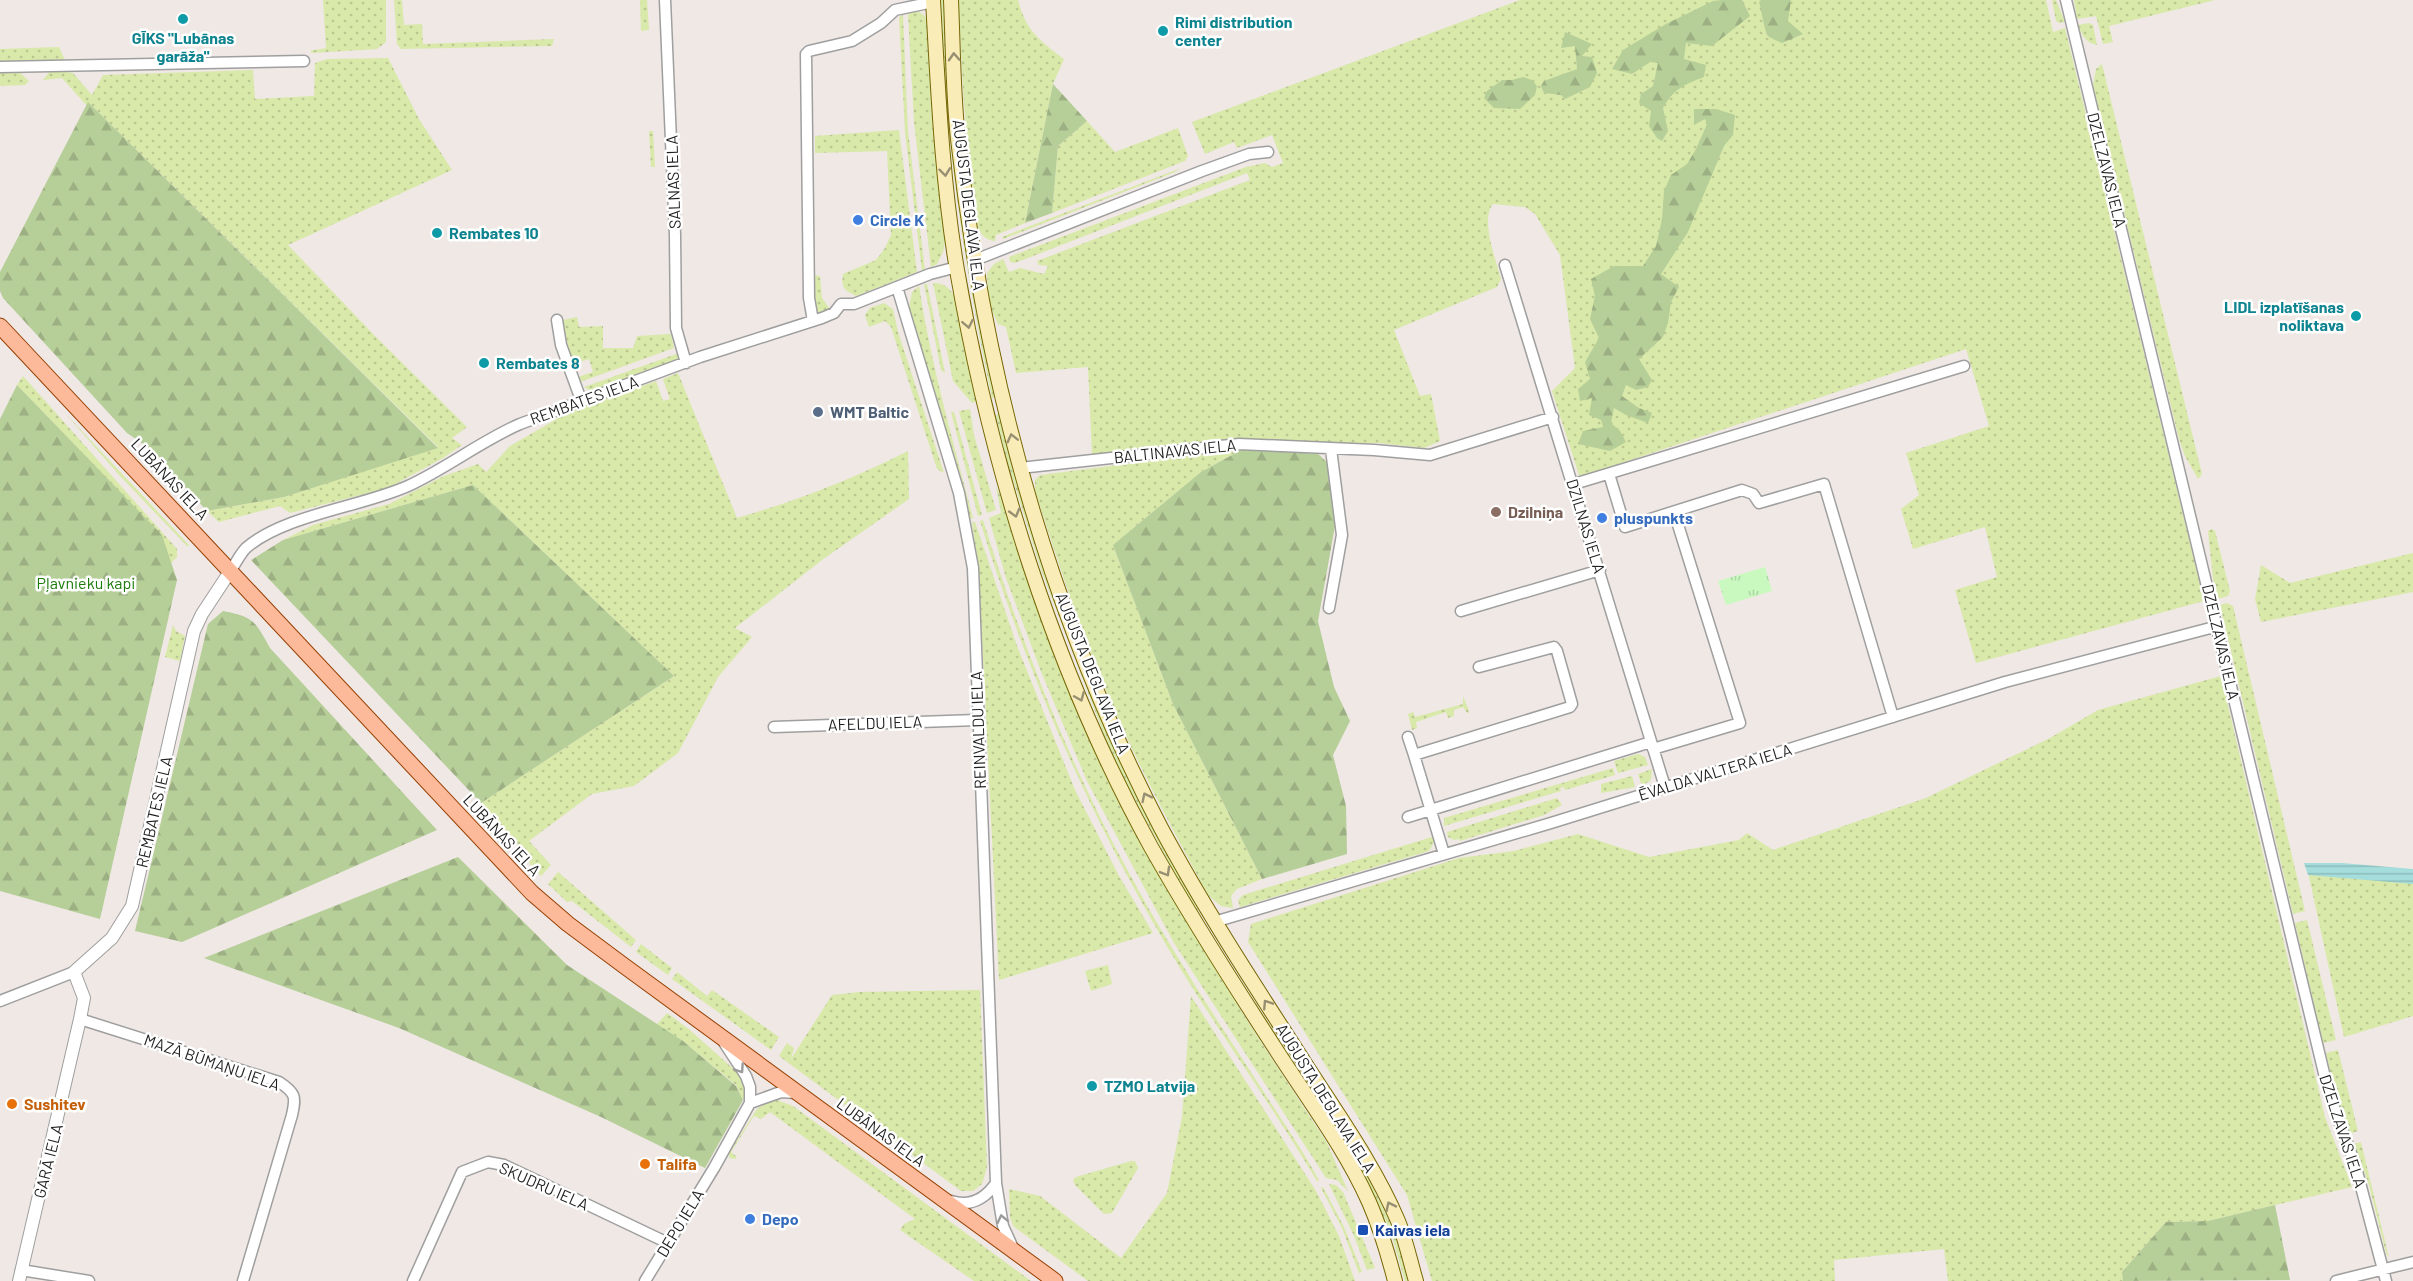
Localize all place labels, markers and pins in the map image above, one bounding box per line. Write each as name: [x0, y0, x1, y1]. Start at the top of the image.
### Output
marker: GĪKS "Lubānas garāža": [176, 12, 190, 26]
place label: Rimi distribution center: [1175, 12, 1293, 49]
marker: Rimi distribution center: [1156, 24, 1170, 38]
place label: GĪKS "Lubānas garāža": [132, 28, 234, 65]
place label: Circle K: [870, 210, 924, 229]
marker: Circle K: [851, 213, 865, 227]
place label: Rembates 10: [449, 223, 539, 242]
marker: Rembates 10: [430, 226, 444, 240]
place label: LIDL izplatīšanas noliktava: [2224, 297, 2344, 334]
marker: LIDL izplatīšanas noliktava: [2349, 309, 2363, 323]
place label: Rembates 8: [496, 353, 580, 372]
marker: Rembates 8: [477, 356, 491, 370]
place label: WMT Baltic: [830, 402, 909, 421]
marker: WMT Baltic: [811, 405, 825, 419]
place label: Dzilniņa: [1508, 502, 1563, 521]
marker: Dzilniņa: [1489, 505, 1503, 519]
place label: pluspunkts: [1614, 508, 1693, 527]
marker: pluspunkts: [1595, 511, 1609, 525]
place label: TZMO Latvija: [1104, 1076, 1195, 1095]
marker: TZMO Latvija: [1085, 1079, 1099, 1093]
place label: Sushitev: [24, 1094, 86, 1113]
marker: Sushitev: [5, 1097, 19, 1111]
place label: Talifa: [657, 1154, 697, 1173]
marker: Talifa: [638, 1157, 652, 1171]
place label: Depo: [762, 1209, 799, 1228]
marker: Depo: [743, 1212, 757, 1226]
place label: Kaivas iela: [1375, 1220, 1450, 1239]
marker: Kaivas iela: [1356, 1223, 1370, 1237]

